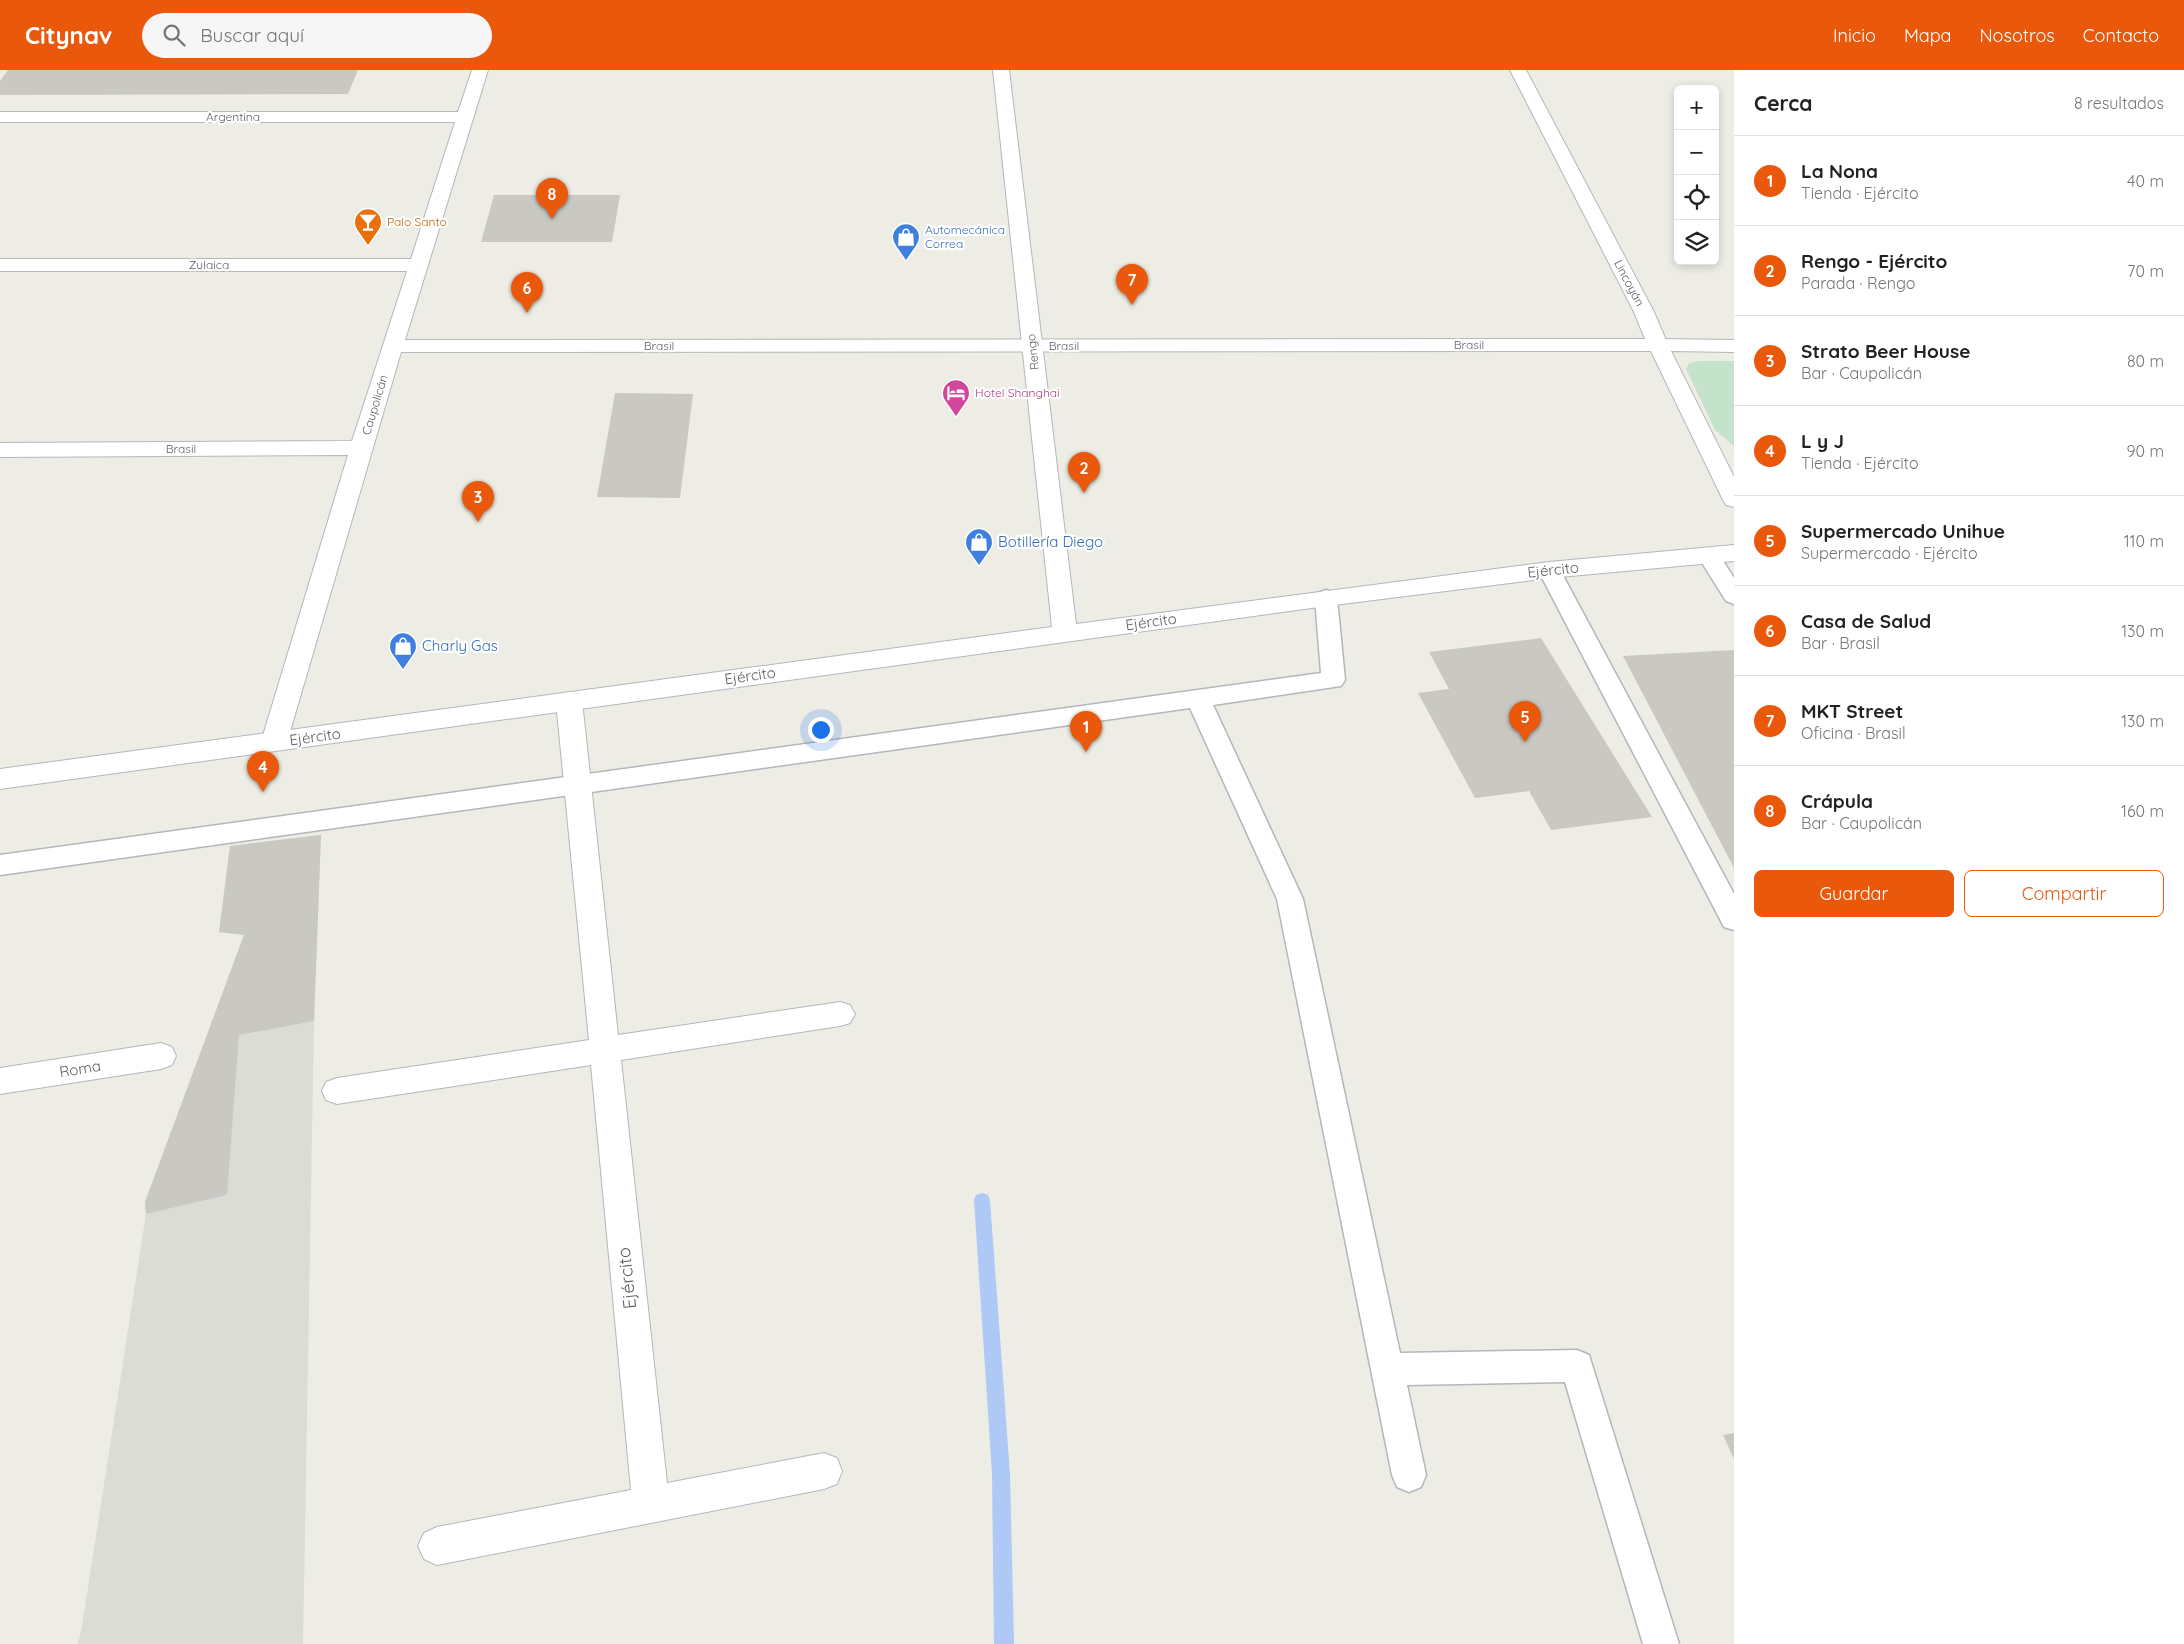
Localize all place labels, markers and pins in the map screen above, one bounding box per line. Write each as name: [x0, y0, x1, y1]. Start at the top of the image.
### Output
pin: 8: [536, 178, 568, 219]
bar icon: Palo Santo: [353, 207, 383, 246]
place label: Palo Santo: [387, 214, 447, 229]
shop icon: Automecánica Correa: [891, 222, 921, 261]
place label: Automecánica Correa: [925, 222, 1005, 251]
pin: 7: [1116, 264, 1148, 305]
pin: 6: [511, 272, 543, 313]
hotel icon: Hotel Shanghai: [941, 378, 971, 417]
place label: Hotel Shanghai: [975, 385, 1060, 400]
pin: 2: [1068, 452, 1100, 493]
pin: 3: [462, 481, 494, 522]
shop icon: Botillería Diego: [964, 527, 994, 566]
place label: Botillería Diego: [998, 532, 1103, 551]
shop icon: Charly Gas: [388, 631, 418, 670]
place label: Charly Gas: [422, 636, 498, 655]
pin: 5: [1509, 701, 1541, 742]
pin: 1: [1070, 711, 1102, 752]
pin: 4: [247, 751, 279, 792]

